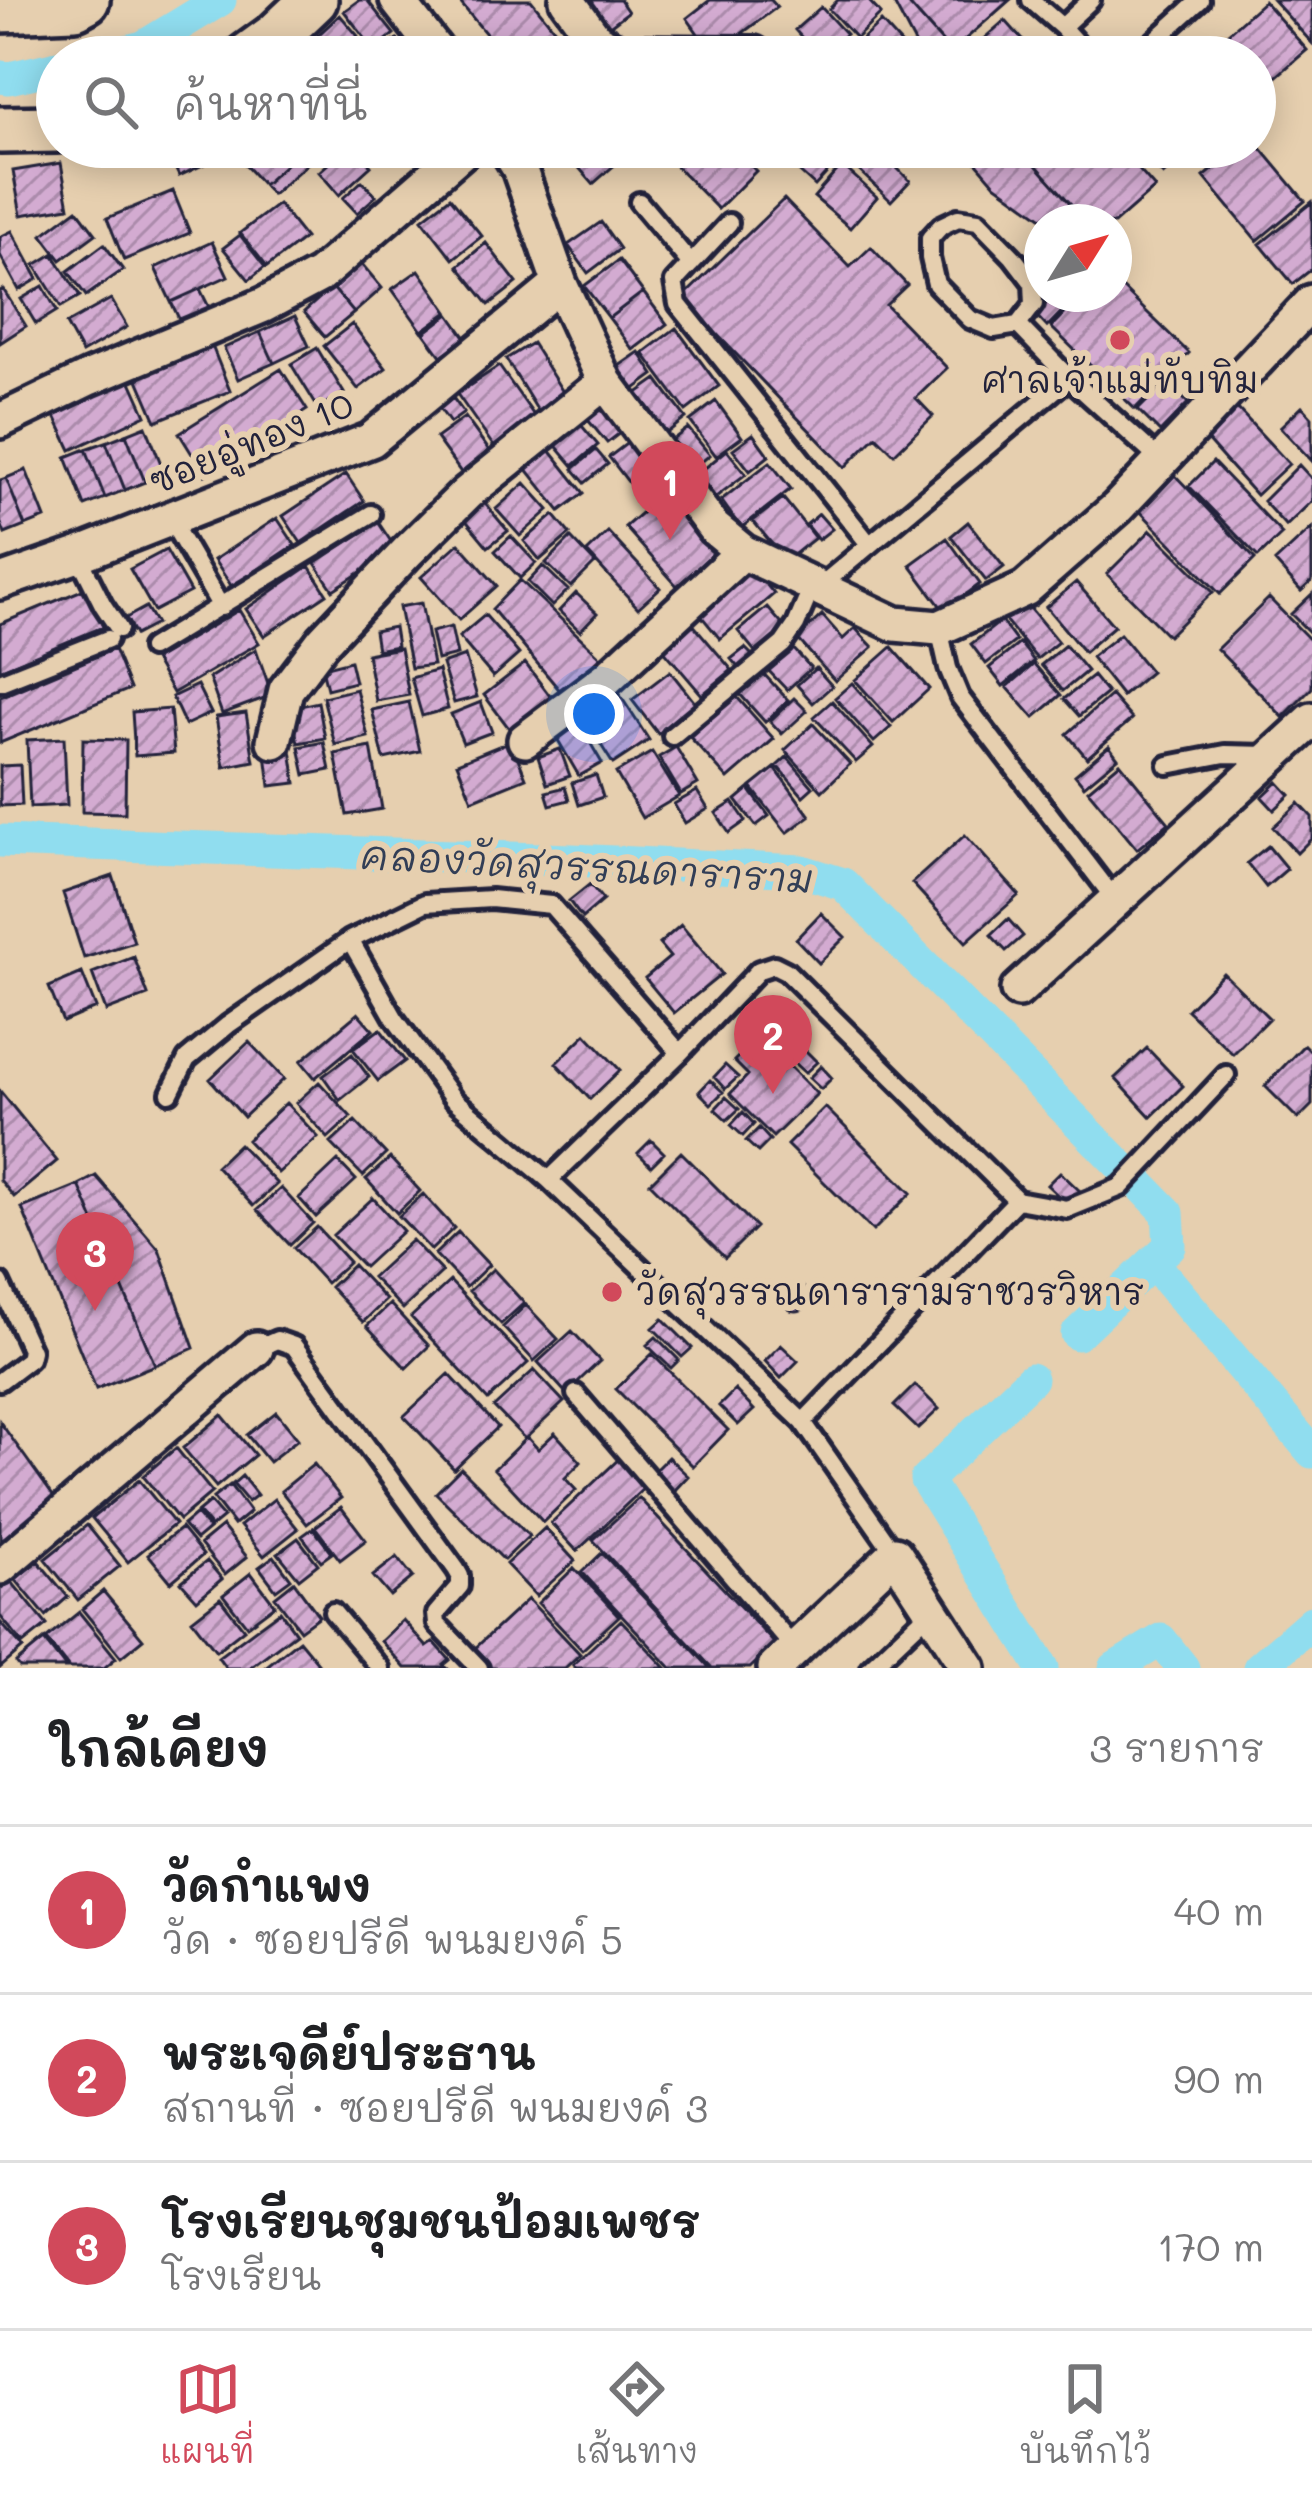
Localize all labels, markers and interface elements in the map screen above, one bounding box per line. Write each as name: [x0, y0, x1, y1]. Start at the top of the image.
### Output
search box: [36, 36, 1276, 168]
icon: search: [78, 69, 144, 135]
text: ค้นหาที่นี่: [174, 73, 368, 131]
north arrow: [1024, 204, 1132, 312]
marker: ศาลเจ้าแม่ทับทิม: [1107, 327, 1133, 353]
place label: ศาลเจ้าแม่ทับทิม: [982, 355, 1258, 402]
street label: ซอยอู่ทอง 10: [141, 379, 362, 509]
pin: 1: [631, 441, 709, 540]
your location: [564, 684, 624, 744]
water label: คลองวัดสุวรรณดาราราม: [359, 828, 815, 909]
pin: 2: [734, 995, 812, 1094]
pin: 3: [56, 1212, 134, 1311]
place label: วัดสุวรรณดารารามราชวรวิหาร: [636, 1267, 1144, 1320]
marker: วัดสุวรรณดารารามราชวรวิหาร: [599, 1279, 625, 1305]
text: ใกล้เคียง: [48, 1713, 269, 1780]
text: 3 รายการ: [1089, 1721, 1264, 1772]
text: วัดกำแพง: [162, 1855, 371, 1913]
text: 1: [78, 1884, 96, 1935]
text: 40 m: [1173, 1884, 1264, 1935]
text: วัด · ซอยปรีดี พนมยงค์ 5: [162, 1913, 623, 1964]
text: พระเจดีย์ประธาน: [162, 2023, 536, 2081]
text: 2: [76, 2052, 98, 2103]
text: 90 m: [1173, 2052, 1264, 2103]
text: สถานที่ · ซอยปรีดี พนมยงค์ 3: [162, 2081, 708, 2132]
text: โรงเรียนชุมชนป้อมเพชร: [162, 2191, 700, 2249]
text: 3: [75, 2220, 99, 2271]
text: 170 m: [1157, 2220, 1264, 2271]
text: โรงเรียน: [162, 2249, 321, 2300]
tab: แผนที่: [161, 2356, 255, 2471]
tab: เส้นทาง: [576, 2356, 698, 2471]
tab: บันทึกไว้: [1019, 2356, 1151, 2471]

